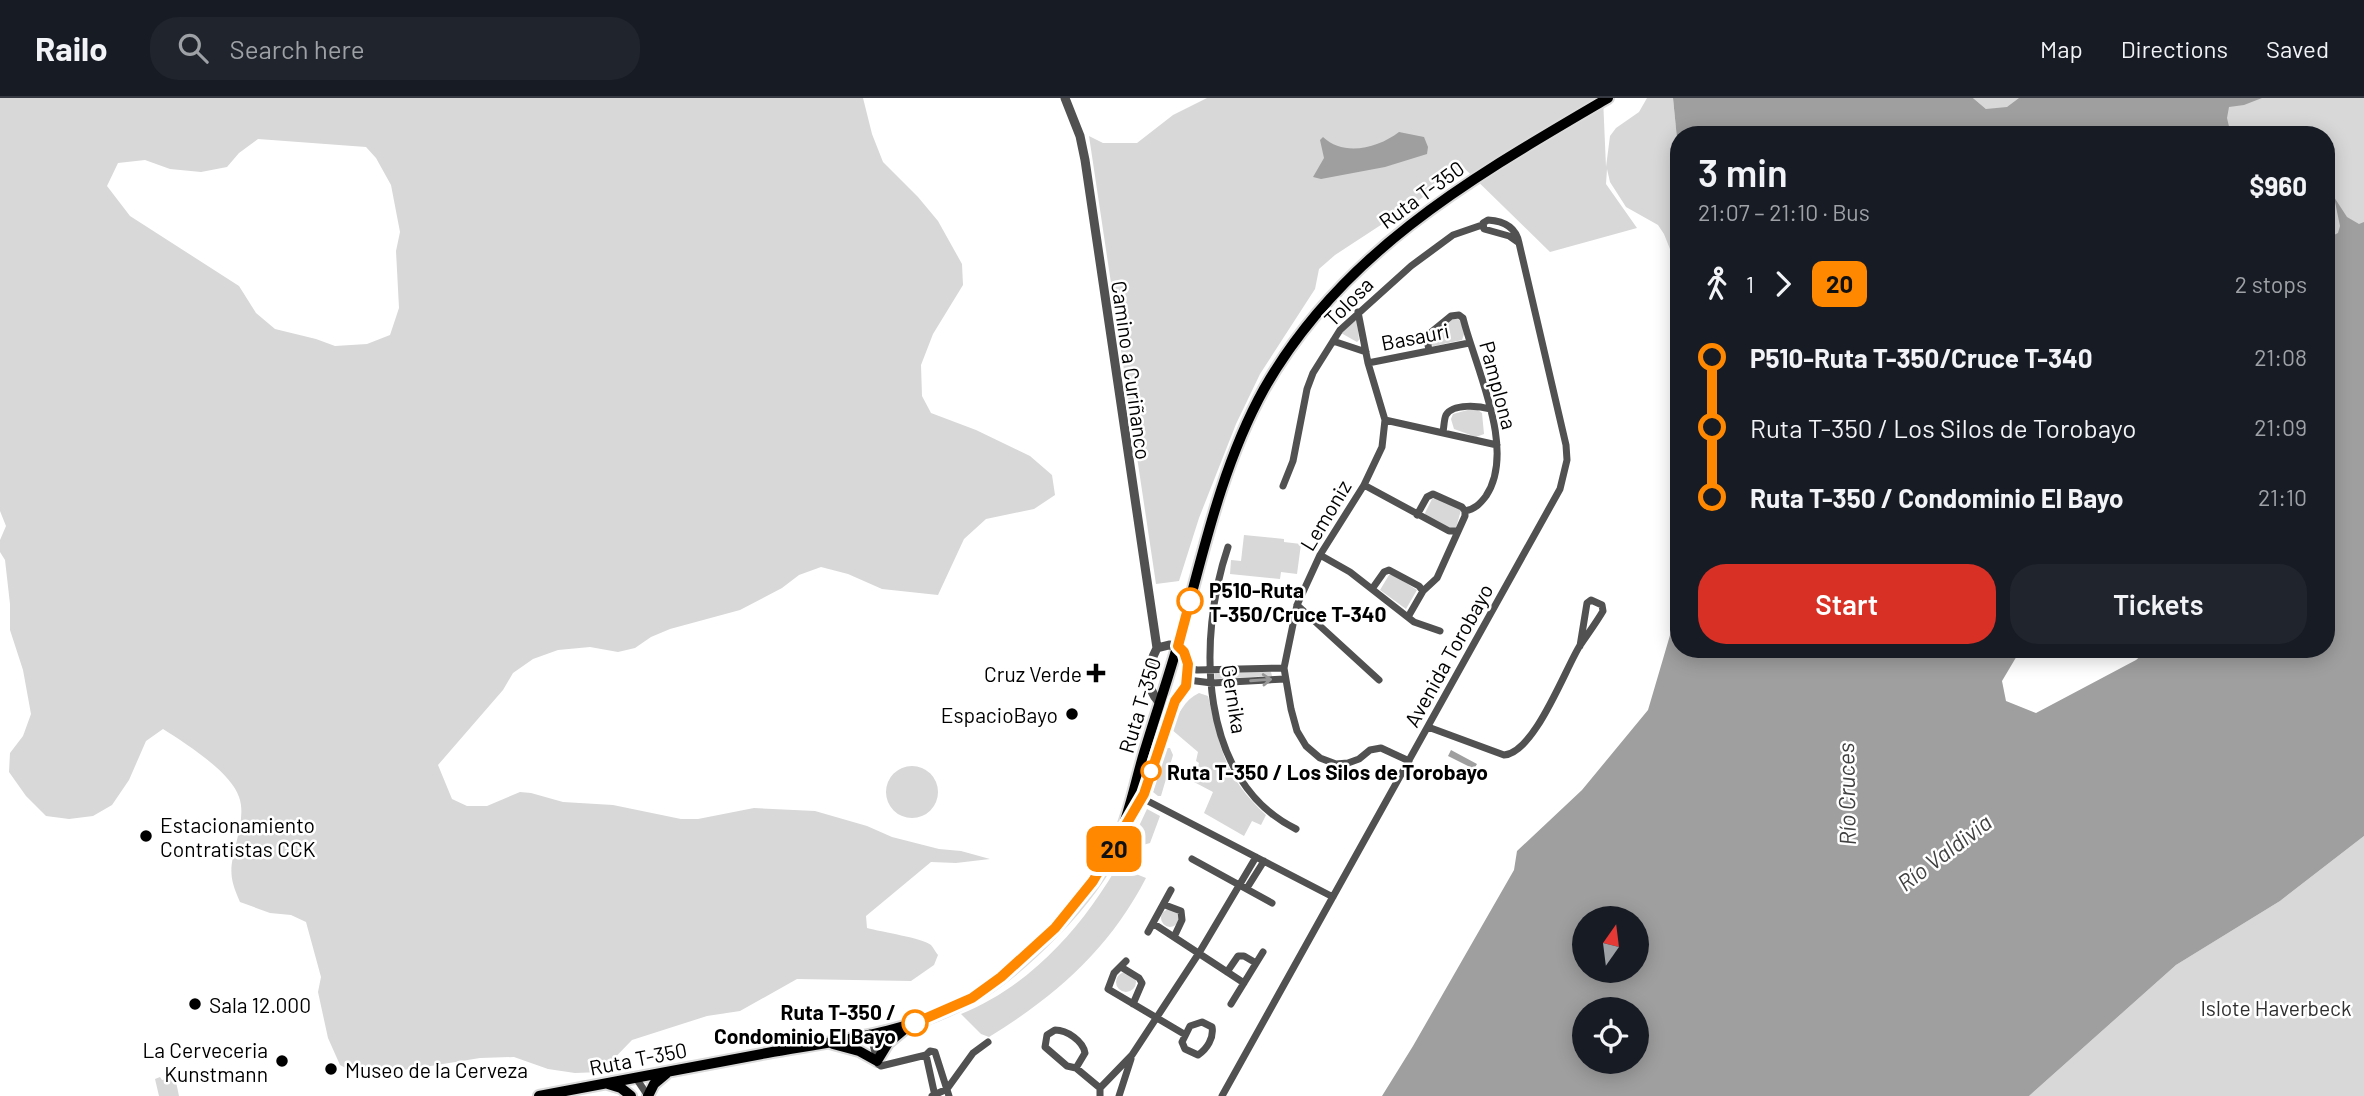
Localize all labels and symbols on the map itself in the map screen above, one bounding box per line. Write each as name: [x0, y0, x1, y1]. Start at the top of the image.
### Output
street label: Ruta T-350: [1374, 155, 1468, 233]
street label: Tolosa: [1318, 271, 1378, 331]
street label: Camino a Curiñanco: [1107, 279, 1157, 461]
street label: Basauri: [1379, 317, 1451, 355]
street label: Pamplona: [1475, 338, 1523, 432]
street label: Lemoniz: [1294, 475, 1356, 555]
place label: P510-Ruta T-350/Cruce T-340: [1209, 577, 1386, 626]
street label: Avenida Torobayo: [1398, 579, 1498, 731]
marker: P510-Ruta T-350/Cruce T-340: [1177, 588, 1203, 614]
street label: Ruta T-350: [1113, 654, 1165, 756]
place label: Cruz Verde: [984, 661, 1082, 686]
street label: Gernika: [1217, 663, 1253, 735]
marker: Cruz Verde: [1088, 665, 1104, 681]
one-way arrow: [1249, 674, 1272, 687]
place label: EspacioBayo: [941, 702, 1058, 727]
marker: EspacioBayo: [1064, 706, 1080, 722]
water label: Río Cruces: [1831, 742, 1861, 846]
place label: Ruta T-350 / Los Silos de Torobayo: [1167, 759, 1488, 784]
marker: Ruta T-350 / Los Silos de Torobayo: [1141, 761, 1161, 781]
water label: Río Valdivia: [1891, 807, 1997, 897]
place label: Estacionamiento Contratistas CCK: [160, 812, 316, 861]
line badge: 20: [1082, 826, 1146, 872]
marker: Estacionamiento Contratistas CCK: [138, 828, 154, 844]
north arrow: [1572, 906, 1648, 984]
place label: Sala 12.000: [209, 992, 311, 1017]
park label: Islote Haverbeck: [2200, 995, 2352, 1020]
marker: Sala 12.000: [187, 996, 203, 1012]
place label: Ruta T-350 / Condominio El Bayo: [714, 999, 896, 1048]
marker: Ruta T-350 / Condominio El Bayo: [902, 1010, 928, 1036]
street label: Ruta T-350: [587, 1036, 689, 1080]
place label: La Cerveceria Kunstmann: [142, 1037, 268, 1086]
marker: La Cerveceria Kunstmann: [274, 1053, 290, 1069]
place label: Museo de la Cerveza: [345, 1057, 528, 1082]
marker: Museo de la Cerveza: [323, 1061, 339, 1077]

